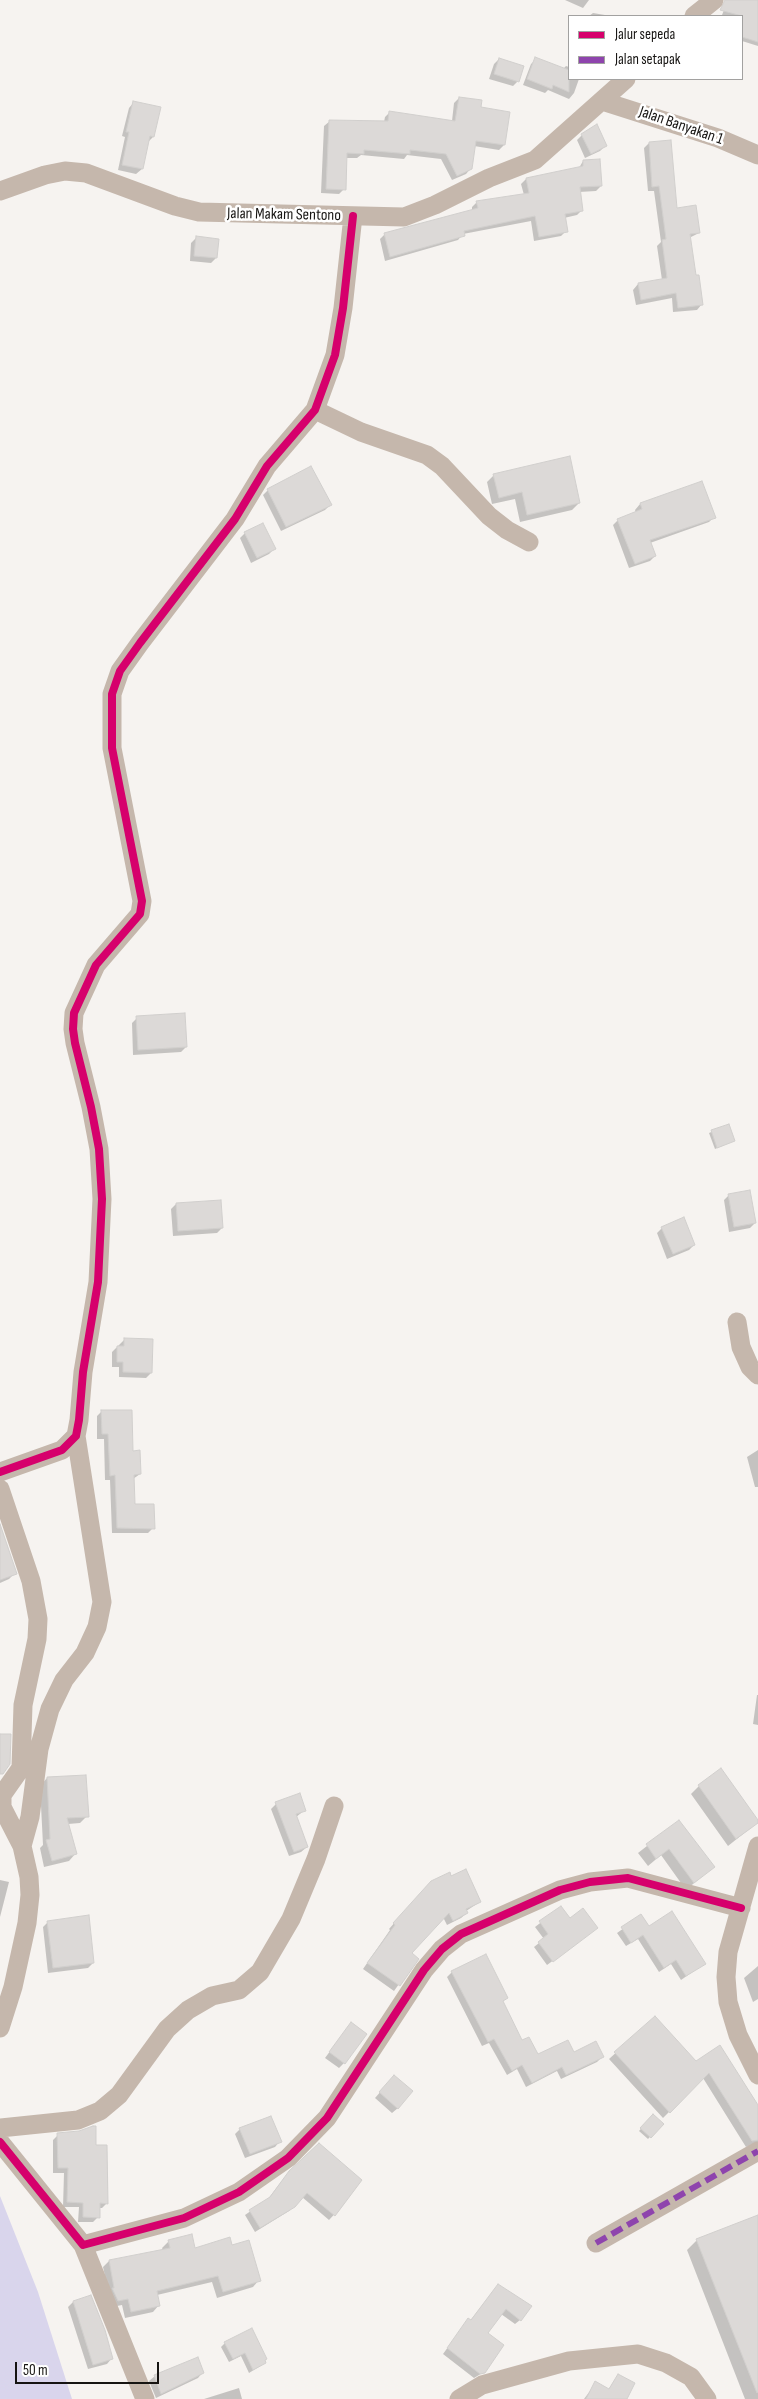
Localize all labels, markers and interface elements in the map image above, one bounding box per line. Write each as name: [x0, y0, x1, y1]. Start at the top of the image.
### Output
legend: [568, 15, 743, 80]
text: Jalur sepeda: [615, 25, 675, 44]
text: Jalan setapak: [615, 50, 681, 69]
street label: Jalan Banyakan 1: [637, 103, 725, 149]
street label: Jalan Makam Sentono: [227, 204, 341, 226]
scale bar: [18, 2352, 161, 2384]
text: 50 m: [23, 2361, 48, 2380]

